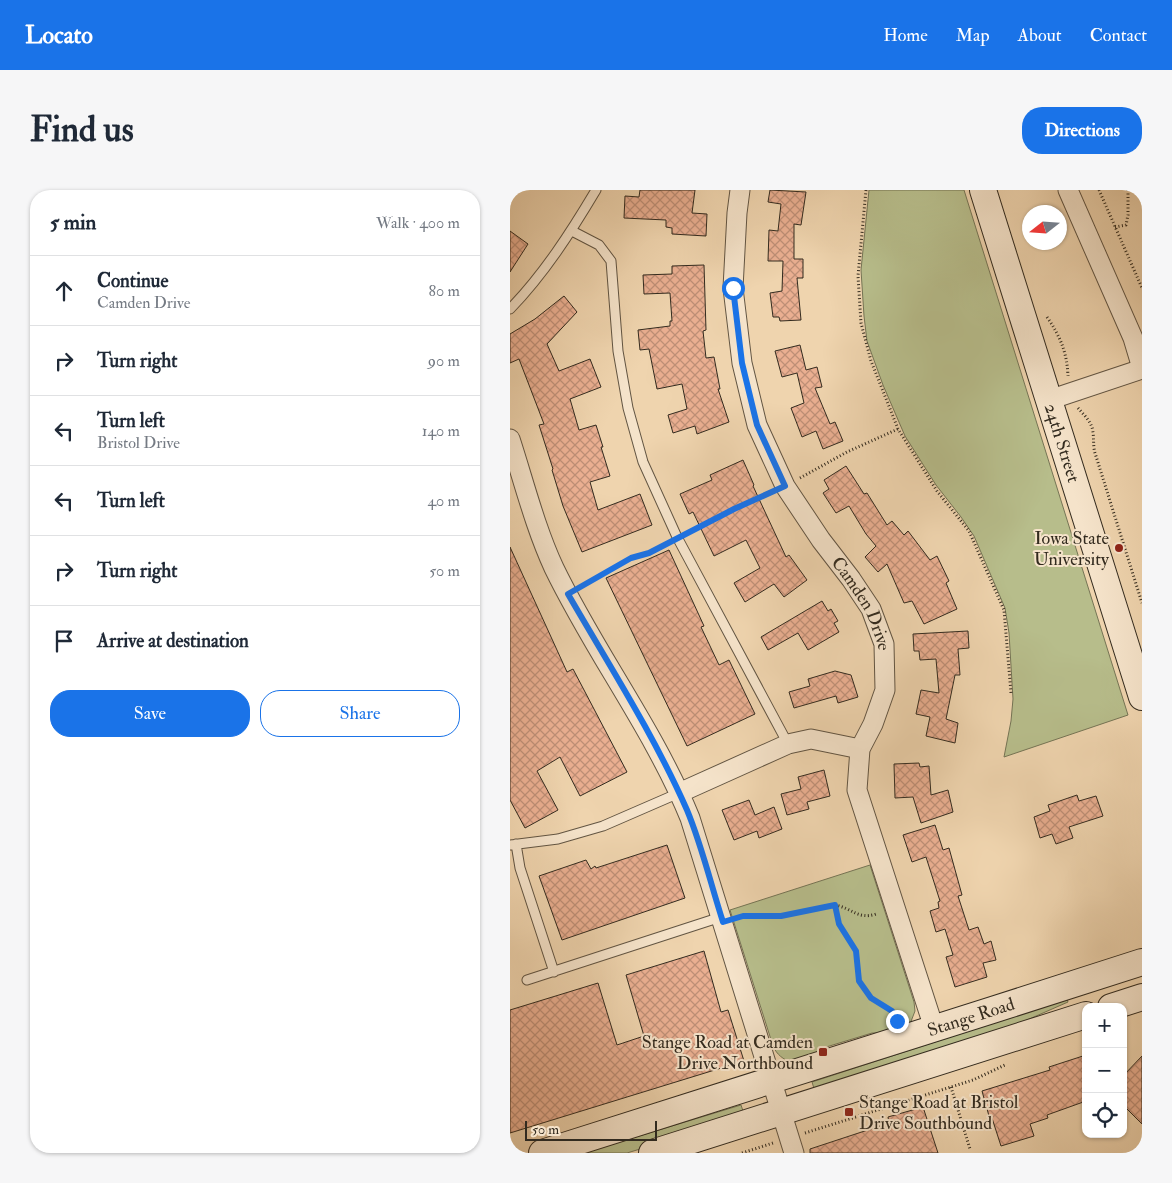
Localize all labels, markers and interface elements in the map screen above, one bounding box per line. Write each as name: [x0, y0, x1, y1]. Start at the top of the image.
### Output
text: Locato: [25, 20, 93, 51]
text: Home: [883, 24, 928, 47]
text: Map: [956, 24, 990, 47]
text: About: [1018, 24, 1062, 47]
text: Contact: [1090, 24, 1147, 47]
button: Directions: [1022, 107, 1142, 154]
text: Find us: [30, 108, 134, 152]
north arrow: [1022, 205, 1067, 250]
text: 5 min: [50, 209, 96, 236]
text: Walk · 400 m: [376, 213, 460, 233]
text: Continue: [97, 269, 168, 293]
icon: ahead: [50, 277, 78, 305]
route start: [722, 277, 745, 300]
text: 80 m: [429, 281, 460, 301]
text: Camden Drive: [97, 293, 190, 313]
icon: right: [50, 347, 78, 375]
text: Turn right: [97, 349, 177, 373]
text: 90 m: [428, 351, 460, 371]
street label: 24th Street: [1039, 401, 1085, 485]
text: Turn left: [97, 409, 165, 433]
icon: left: [50, 417, 78, 445]
text: 140 m: [422, 421, 460, 441]
text: Bristol Drive: [97, 433, 180, 453]
icon: left: [50, 487, 78, 515]
text: Turn left: [97, 489, 165, 513]
text: 40 m: [427, 491, 460, 511]
place label: Iowa State University: [1034, 527, 1110, 571]
marker: Iowa State University: [1113, 542, 1125, 554]
street label: Camden Drive: [826, 552, 896, 651]
icon: right: [50, 557, 78, 585]
text: Turn right: [97, 559, 177, 583]
text: 50 m: [429, 561, 460, 581]
icon: arrive: [50, 627, 78, 655]
text: Arrive at destination: [97, 629, 249, 653]
button: Save: [50, 690, 250, 737]
button: Share: [260, 690, 460, 737]
street label: Stange Road: [924, 992, 1018, 1042]
map controls: [1082, 1003, 1127, 1138]
button: +: [1082, 1003, 1127, 1048]
route end: [886, 1010, 909, 1033]
place label: Stange Road at Camden Drive Northbound: [642, 1031, 813, 1075]
marker: Stange Road at Camden Drive Northbound: [817, 1046, 829, 1058]
button: −: [1082, 1048, 1127, 1093]
place label: Stange Road at Bristol Drive Southbound: [859, 1091, 1019, 1135]
button: locate: [1082, 1093, 1127, 1138]
marker: Stange Road at Bristol Drive Southbound: [843, 1106, 855, 1118]
scale bar: [525, 1118, 658, 1141]
text: 50 m: [532, 1121, 559, 1138]

